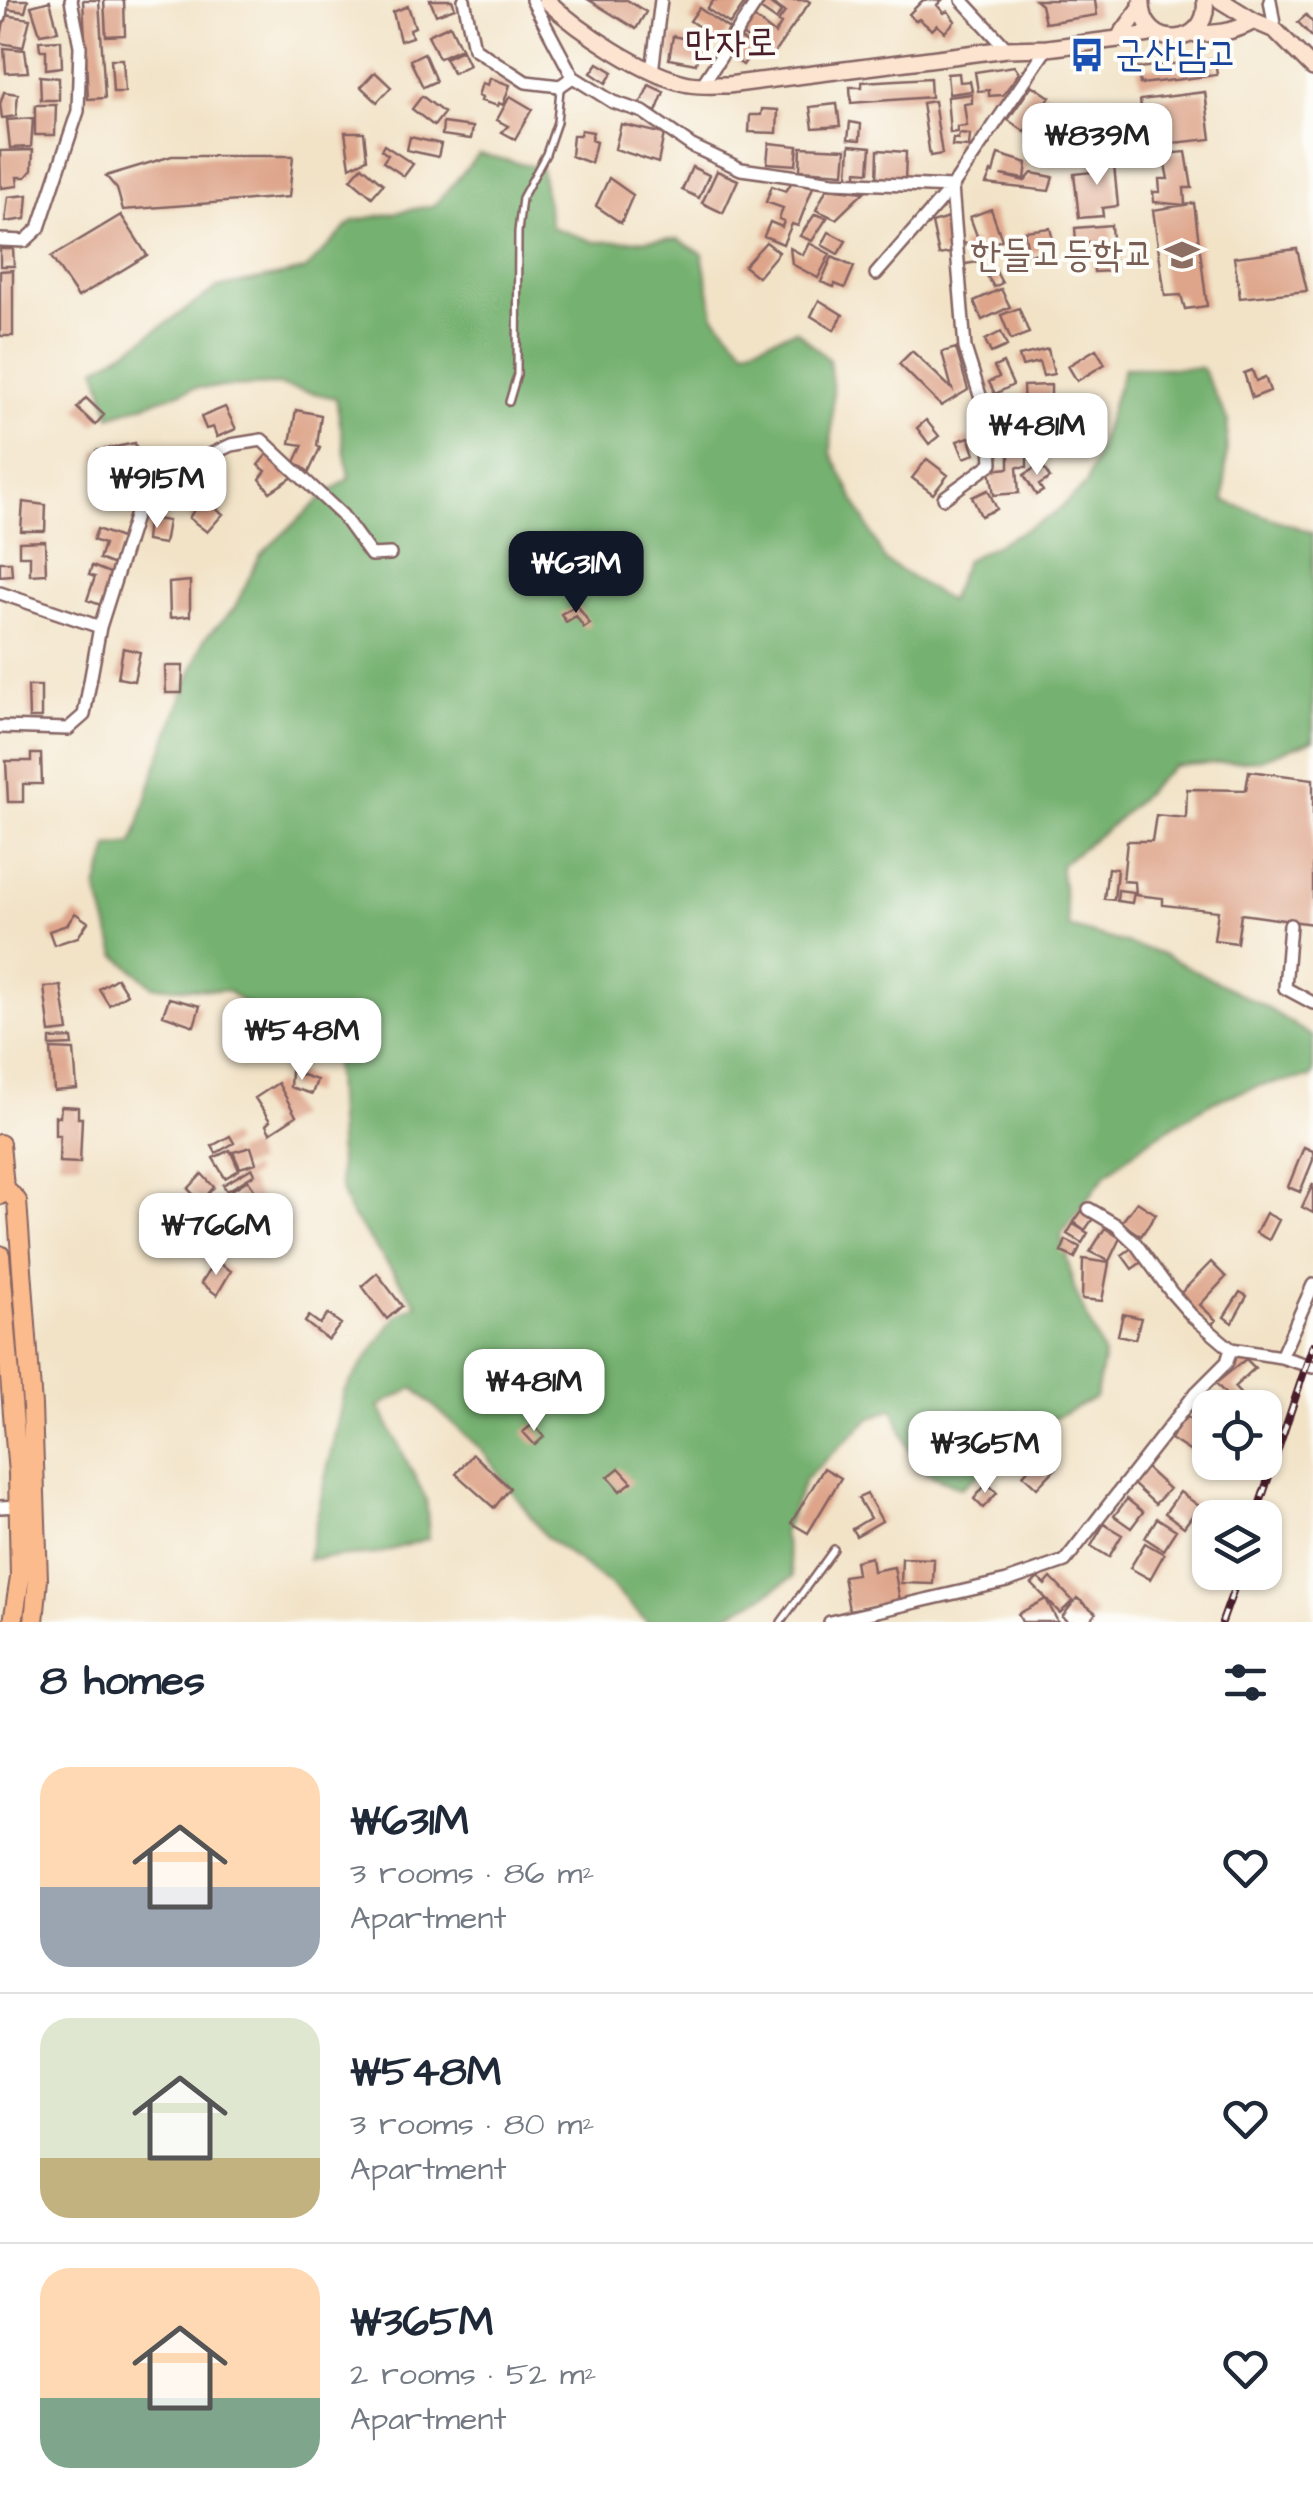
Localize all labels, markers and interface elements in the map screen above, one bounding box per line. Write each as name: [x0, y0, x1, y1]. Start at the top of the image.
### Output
street label: 만자로: [685, 17, 777, 71]
place label: 군산남고: [1115, 29, 1237, 81]
bus stop icon: 군산남고: [1068, 36, 1106, 74]
pin: ₩839M: [1027, 103, 1167, 188]
text: ₩839M: [1044, 113, 1150, 158]
place label: 한들고등학교: [971, 229, 1154, 281]
school or university icon: 한들고등학교: [1163, 236, 1201, 274]
pin: ₩481M: [967, 393, 1107, 478]
text: ₩481M: [989, 403, 1085, 448]
pin: ₩915M: [87, 446, 227, 531]
text: ₩915M: [109, 456, 205, 501]
pin: ₩631M: [506, 531, 646, 616]
text: ₩631M: [531, 541, 621, 586]
pin: ₩548M: [232, 998, 372, 1083]
text: ₩548M: [244, 1008, 360, 1053]
pin: ₩766M: [146, 1193, 286, 1278]
text: ₩766M: [161, 1203, 271, 1248]
pin: ₩481M: [464, 1349, 604, 1434]
text: ₩481M: [486, 1359, 582, 1404]
map controls: [1192, 1390, 1282, 1590]
button: locate: [1192, 1390, 1282, 1480]
pin: ₩365M: [915, 1411, 1055, 1496]
text: ₩365M: [930, 1421, 1040, 1466]
button: layers: [1192, 1500, 1282, 1590]
text: 8 homes: [40, 1653, 205, 1711]
icon: filters: [1218, 1655, 1273, 1710]
text: ₩631M: [350, 1793, 469, 1851]
icon: home: [120, 1807, 240, 1927]
icon: heart: [1218, 1840, 1273, 1895]
text: 3 rooms · 86 m²: [350, 1851, 594, 1896]
text: Apartment: [350, 1896, 506, 1941]
text: ₩548M: [350, 2044, 502, 2102]
icon: home: [120, 2058, 240, 2178]
icon: heart: [1218, 2091, 1273, 2146]
text: 3 rooms · 80 m²: [350, 2102, 595, 2147]
text: Apartment: [350, 2147, 506, 2192]
text: ₩365M: [350, 2294, 493, 2352]
icon: home: [120, 2308, 240, 2428]
icon: heart: [1218, 2341, 1273, 2396]
text: 2 rooms · 52 m²: [350, 2352, 597, 2397]
text: Apartment: [350, 2397, 506, 2442]

